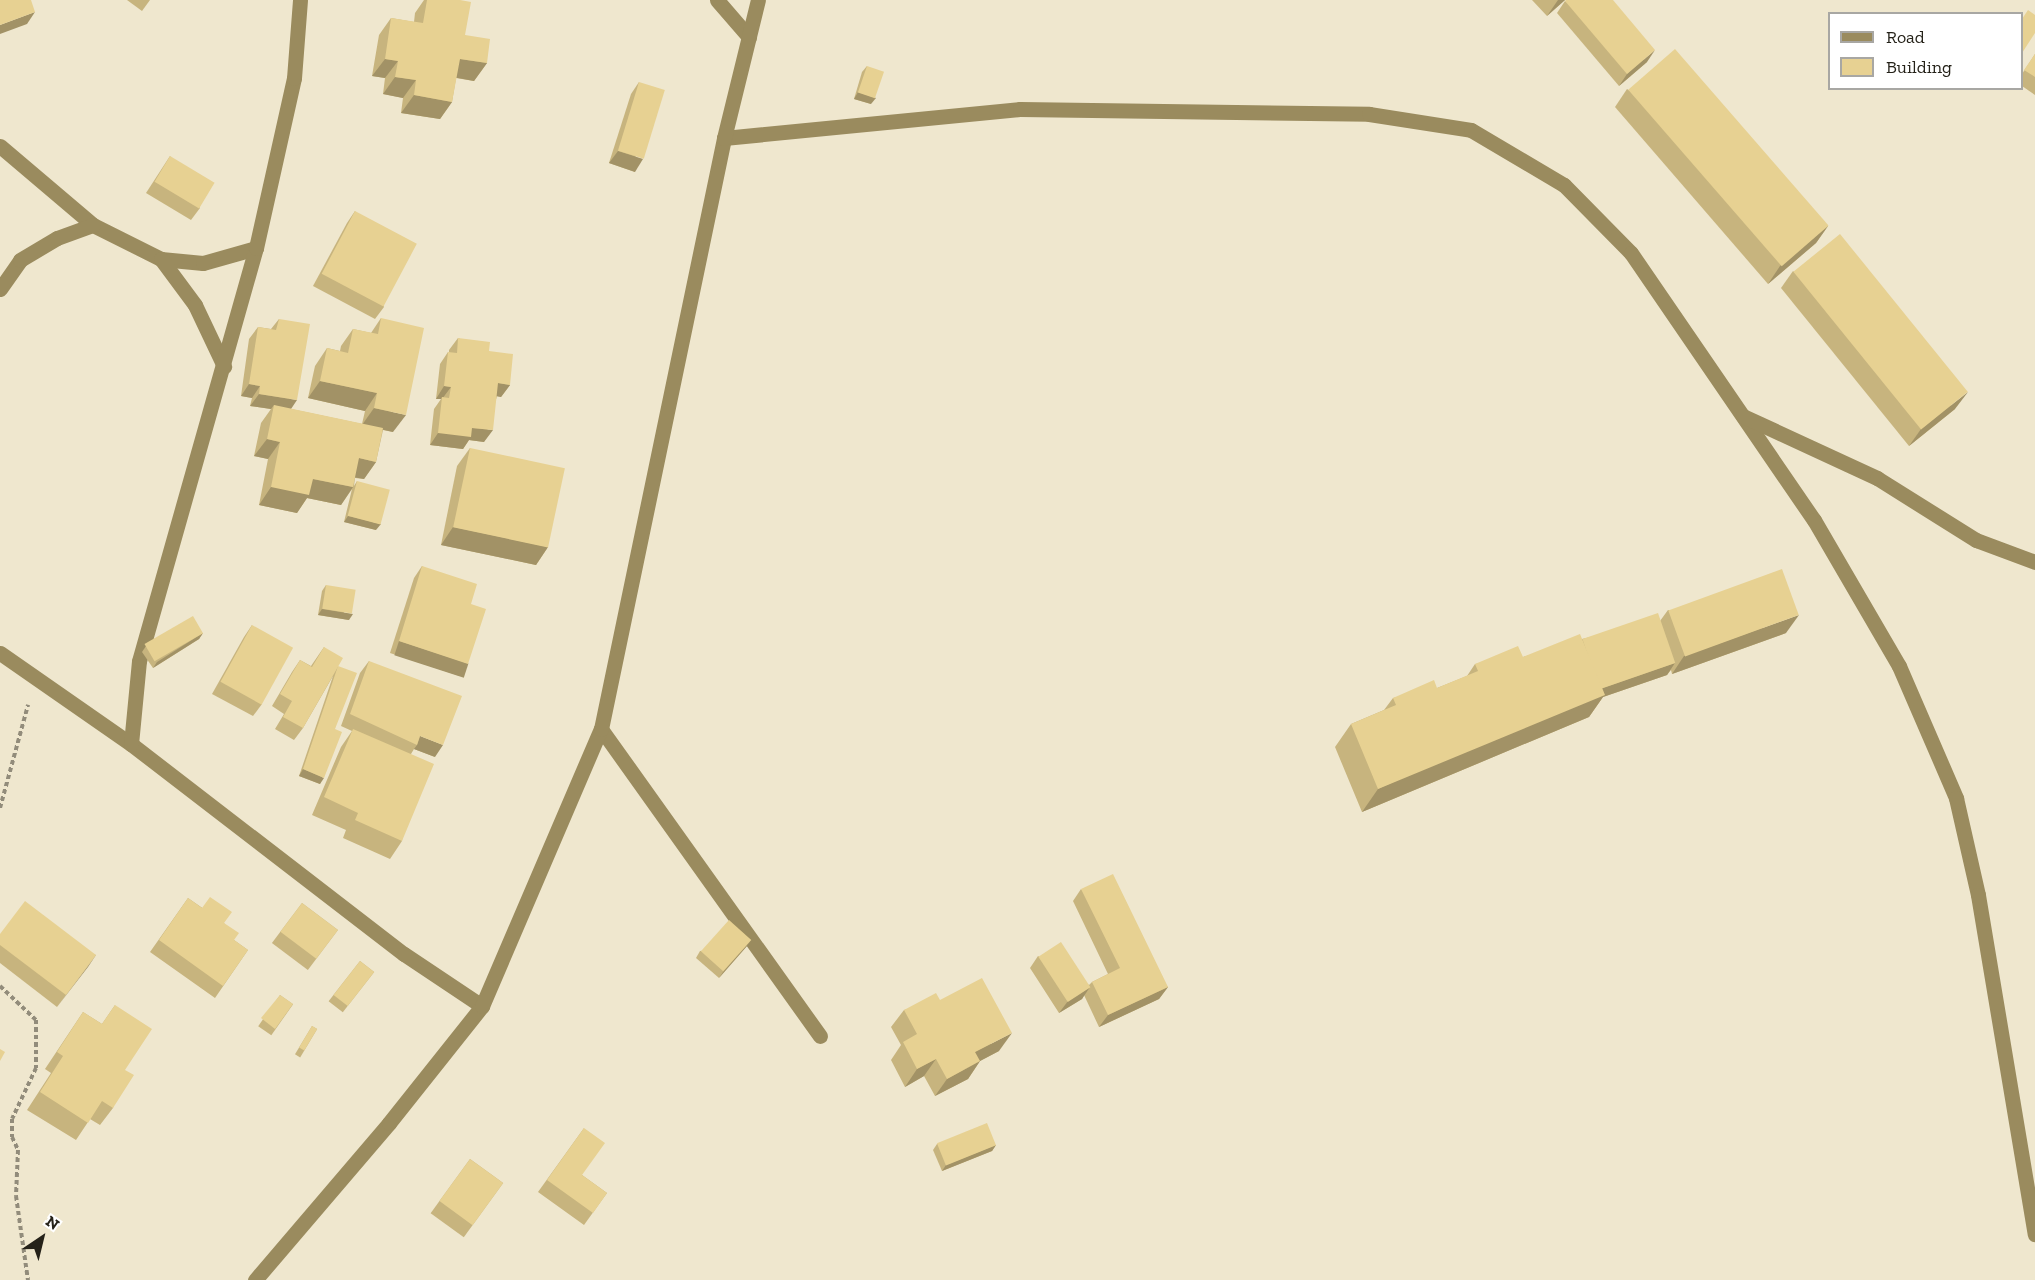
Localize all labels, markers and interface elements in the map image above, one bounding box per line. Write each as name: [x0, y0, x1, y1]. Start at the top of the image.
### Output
legend: [1828, 12, 2023, 90]
text: Road: [1886, 26, 1925, 48]
text: Building: [1886, 56, 1952, 78]
north arrow: [12, 1208, 72, 1268]
text: N: [42, 1212, 63, 1234]

